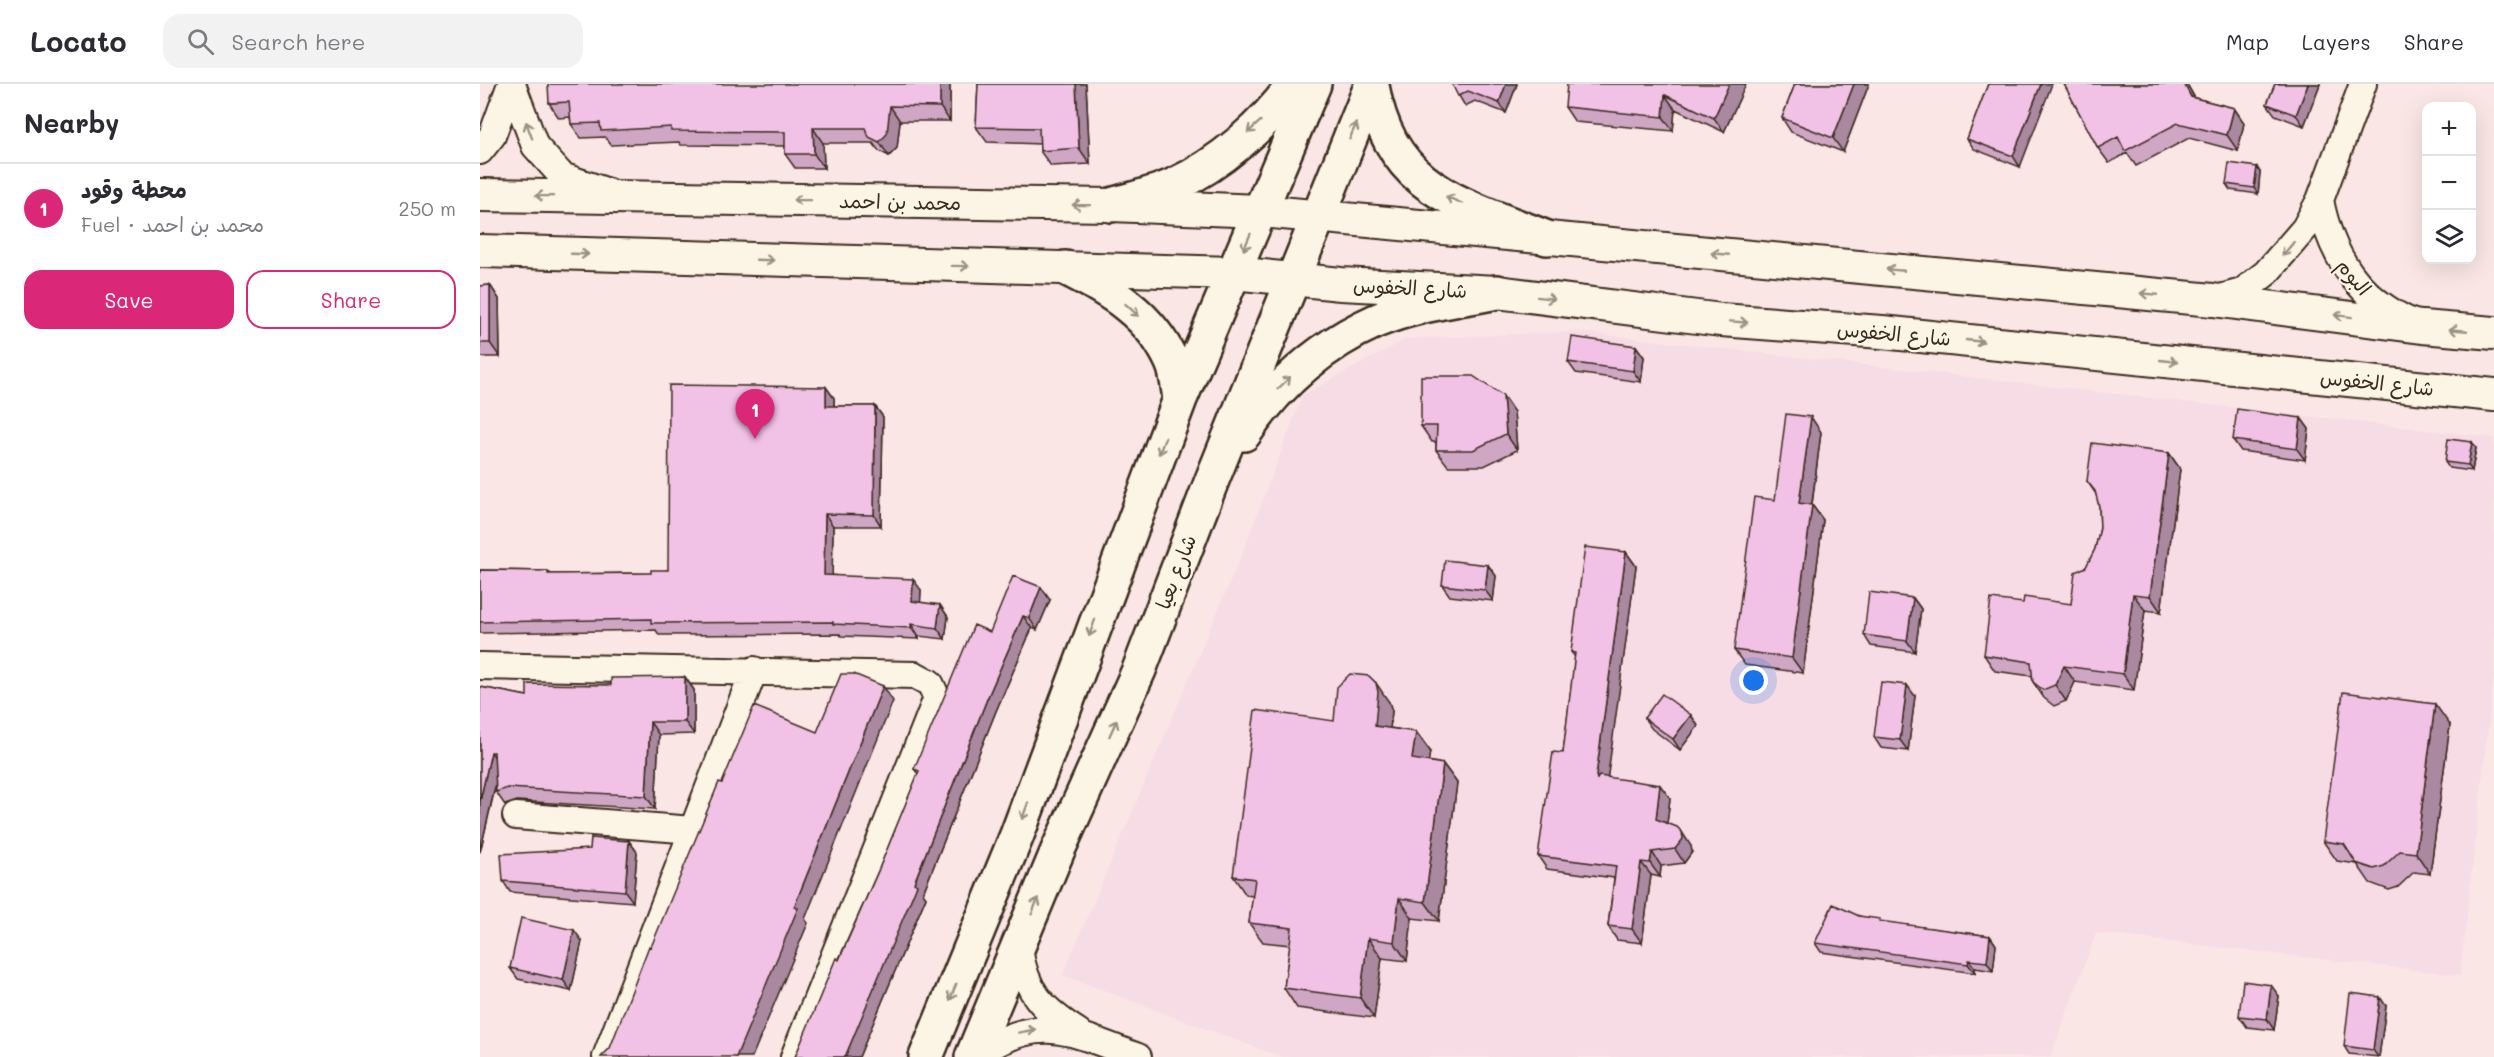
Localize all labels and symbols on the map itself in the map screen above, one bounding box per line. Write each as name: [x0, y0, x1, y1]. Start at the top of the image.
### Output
one-way arrow: [1247, 120, 1262, 134]
one-way arrow: [523, 121, 534, 139]
one-way arrow: [1347, 123, 1359, 141]
street label: محمد بن احمد: [839, 187, 961, 215]
one-way arrow: [534, 190, 554, 202]
one-way arrow: [792, 194, 812, 206]
one-way arrow: [1445, 194, 1464, 205]
one-way arrow: [1071, 199, 1091, 211]
one-way arrow: [1240, 233, 1251, 251]
one-way arrow: [2282, 241, 2295, 257]
one-way arrow: [570, 248, 590, 260]
one-way arrow: [1711, 248, 1731, 259]
street label: البوم: [2330, 252, 2378, 302]
one-way arrow: [754, 254, 774, 266]
one-way arrow: [949, 260, 969, 271]
one-way arrow: [1886, 264, 1905, 275]
street label: شارع الخفوس: [1352, 271, 1468, 305]
one-way arrow: [2140, 288, 2159, 299]
one-way arrow: [1535, 293, 1555, 304]
one-way arrow: [1125, 303, 1140, 317]
one-way arrow: [2333, 311, 2353, 322]
street label: شارع الخفوس: [1836, 315, 1952, 353]
one-way arrow: [1729, 316, 1749, 327]
one-way arrow: [2448, 324, 2468, 335]
one-way arrow: [1965, 336, 1985, 347]
one-way arrow: [2159, 356, 2179, 367]
street label: شارع الخفوس: [2319, 363, 2435, 403]
one-way arrow: [1277, 375, 1292, 390]
pin: 1: [736, 390, 774, 439]
one-way arrow: [1156, 436, 1167, 455]
street label: شارع بعيا: [1149, 531, 1203, 613]
one-way arrow: [1086, 618, 1097, 637]
your location: [1739, 666, 1768, 695]
one-way arrow: [1108, 719, 1119, 737]
one-way arrow: [1019, 801, 1030, 820]
one-way arrow: [1031, 898, 1042, 916]
one-way arrow: [947, 982, 958, 1001]
one-way arrow: [1016, 1025, 1036, 1036]

